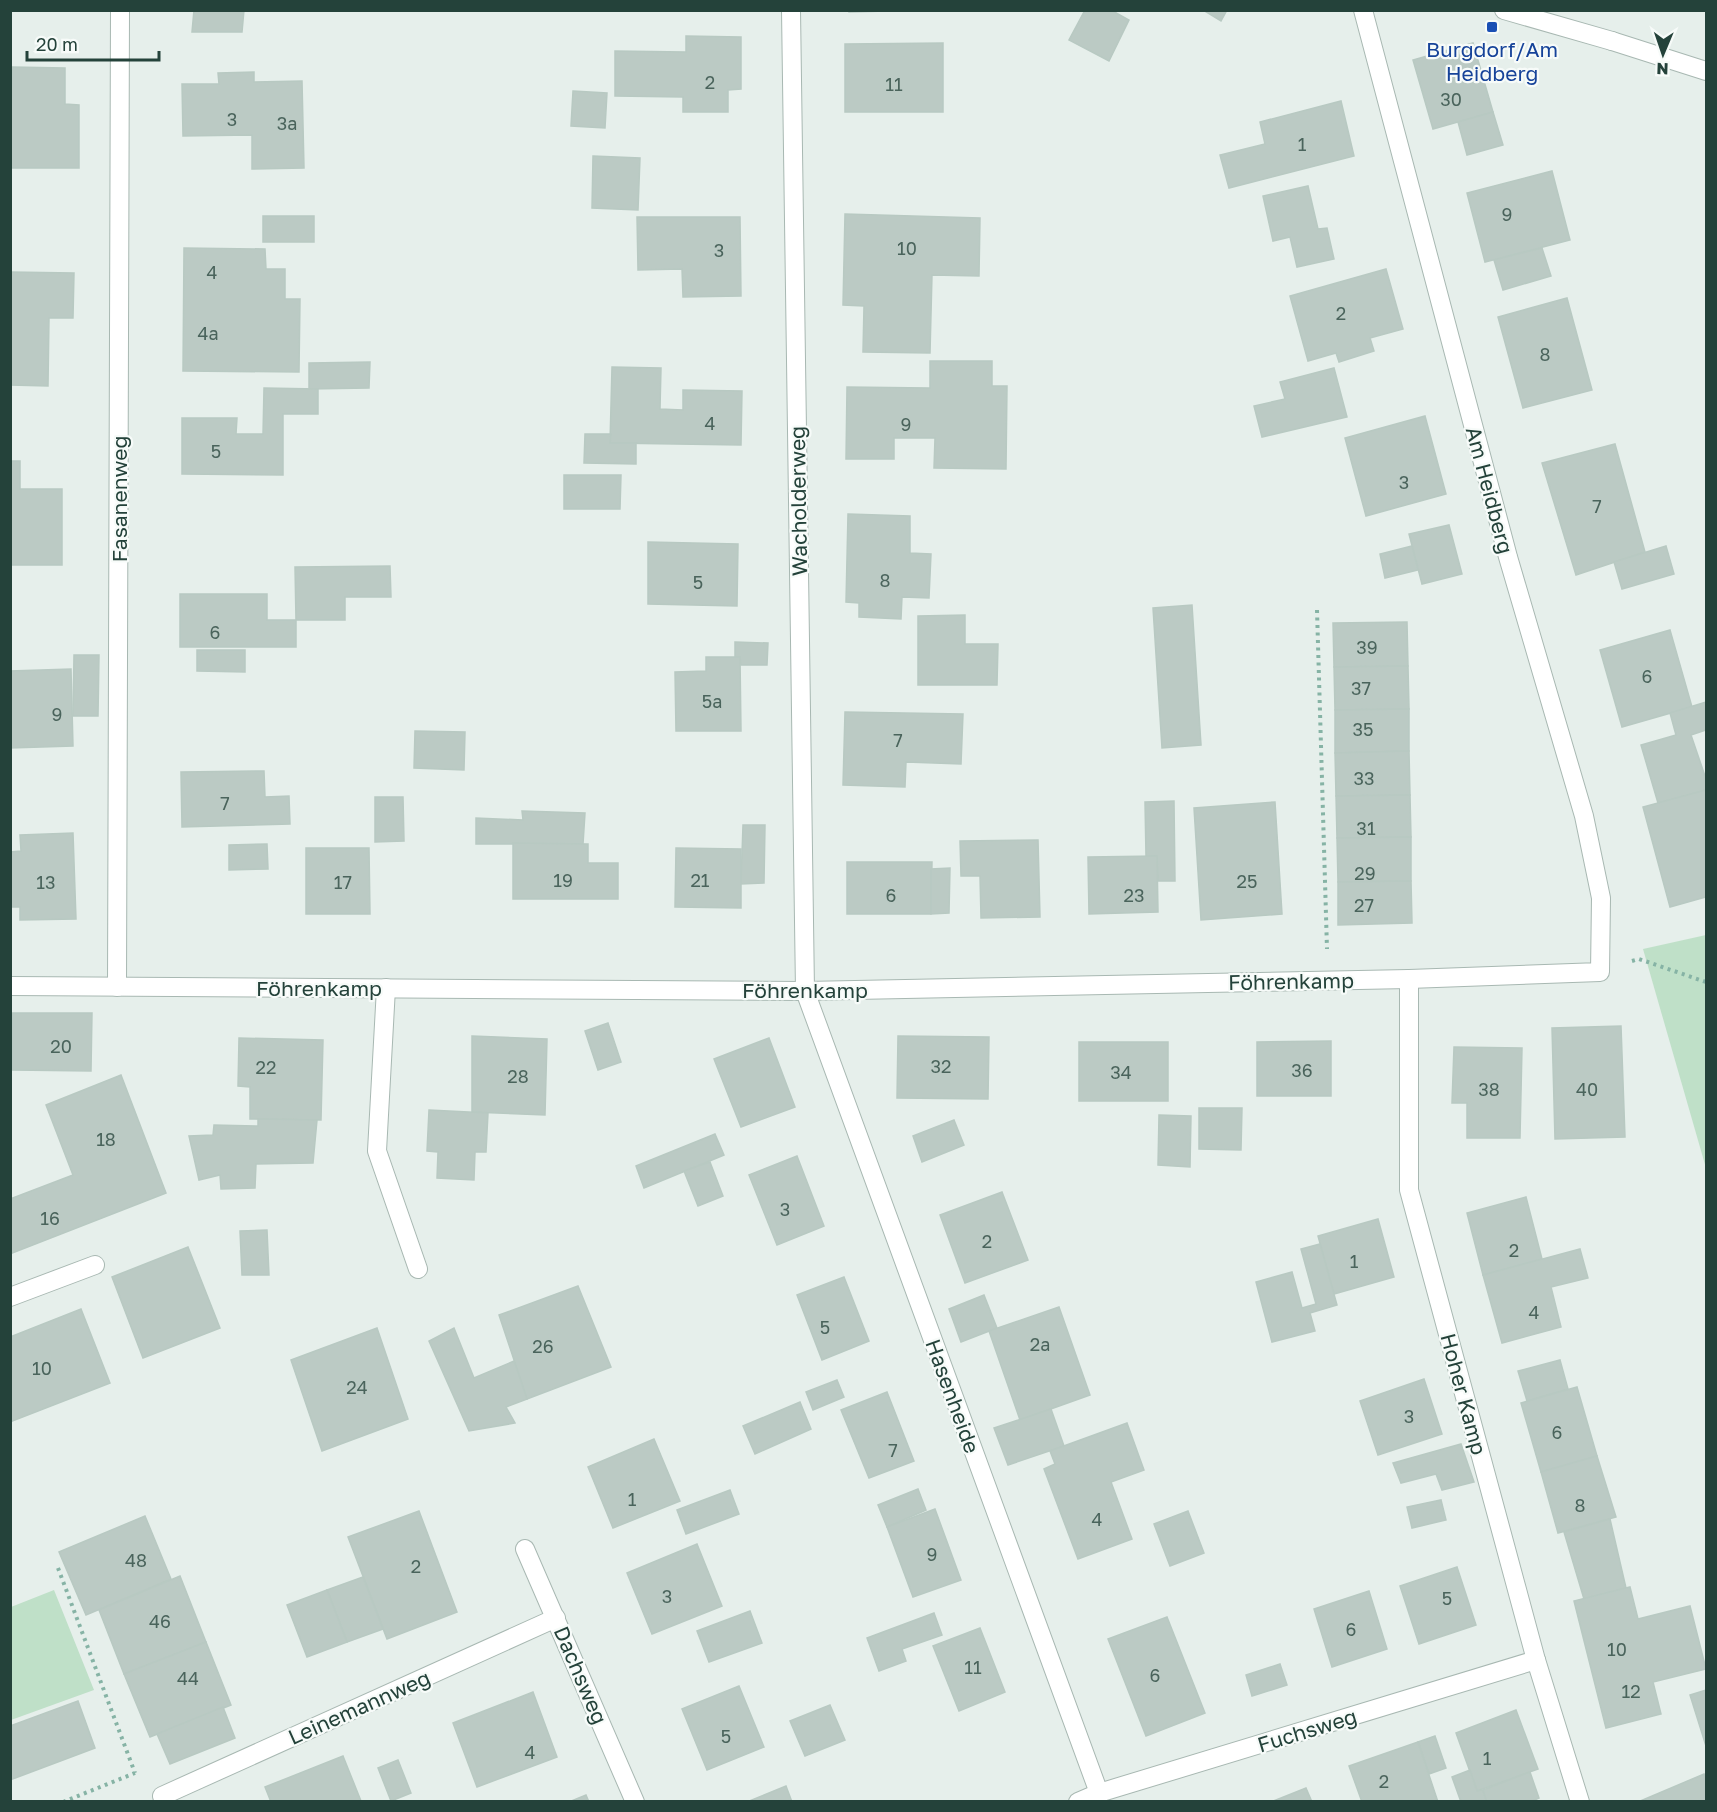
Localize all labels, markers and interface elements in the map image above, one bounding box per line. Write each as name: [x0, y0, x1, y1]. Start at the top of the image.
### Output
marker: Burgdorf/Am Heidberg: [1485, 20, 1499, 34]
scale bar: [27, 24, 159, 62]
north arrow: [1633, 24, 1693, 84]
text: 20 m: [36, 33, 78, 55]
place label: Burgdorf/Am Heidberg: [1426, 36, 1558, 86]
text: N: [1656, 59, 1669, 79]
house number: 2: [705, 71, 715, 93]
house number: 11: [885, 73, 903, 95]
house number: 30: [1440, 88, 1462, 110]
house number: 3: [227, 108, 237, 130]
house number: 3a: [277, 112, 297, 134]
house number: 1: [1298, 133, 1307, 155]
house number: 9: [1502, 203, 1512, 225]
house number: 10: [897, 237, 917, 259]
house number: 3: [714, 239, 724, 261]
house number: 4: [207, 261, 218, 283]
house number: 2: [1336, 302, 1346, 324]
house number: 4a: [197, 322, 219, 344]
house number: 8: [1540, 343, 1550, 365]
house number: 4: [705, 412, 716, 434]
house number: 9: [901, 413, 911, 435]
street label: Am Heidberg: [1461, 424, 1519, 556]
street label: Wacholderweg: [784, 426, 812, 576]
street label: Fasanenweg: [106, 436, 132, 562]
house number: 5: [211, 440, 221, 462]
house number: 3: [1399, 471, 1409, 493]
house number: 7: [1592, 495, 1602, 517]
house number: 8: [880, 569, 890, 591]
house number: 5: [693, 571, 703, 593]
house number: 6: [210, 621, 220, 643]
house number: 39: [1356, 636, 1378, 658]
house number: 6: [1642, 665, 1652, 687]
house number: 37: [1351, 677, 1371, 699]
house number: 5a: [702, 690, 722, 712]
house number: 9: [52, 703, 62, 725]
house number: 35: [1353, 718, 1373, 740]
house number: 7: [893, 729, 903, 751]
house number: 33: [1353, 767, 1375, 789]
house number: 7: [220, 792, 230, 814]
house number: 31: [1356, 817, 1376, 839]
house number: 29: [1354, 862, 1376, 884]
house number: 19: [553, 869, 573, 891]
house number: 21: [690, 869, 710, 891]
house number: 25: [1237, 870, 1257, 892]
house number: 13: [36, 871, 56, 893]
house number: 17: [334, 871, 352, 893]
house number: 6: [886, 884, 896, 906]
house number: 23: [1124, 884, 1144, 906]
house number: 27: [1354, 894, 1374, 916]
street label: Föhrenkamp: [1228, 967, 1354, 995]
street label: Föhrenkamp: [256, 975, 382, 1001]
street label: Föhrenkamp: [742, 977, 868, 1003]
house number: 20: [50, 1035, 72, 1057]
house number: 32: [931, 1055, 951, 1077]
house number: 22: [256, 1056, 276, 1078]
house number: 36: [1291, 1059, 1313, 1081]
house number: 34: [1110, 1061, 1132, 1083]
house number: 28: [507, 1065, 529, 1087]
house number: 38: [1478, 1078, 1500, 1100]
house number: 40: [1576, 1078, 1598, 1100]
house number: 18: [96, 1128, 116, 1150]
house number: 3: [780, 1198, 790, 1220]
house number: 16: [40, 1207, 60, 1229]
house number: 2: [982, 1230, 992, 1252]
house number: 2: [1509, 1239, 1519, 1261]
house number: 1: [1350, 1250, 1359, 1272]
house number: 4: [1529, 1301, 1540, 1323]
house number: 5: [820, 1316, 830, 1338]
street label: Hoher Kamp: [1435, 1330, 1493, 1458]
house number: 2a: [1030, 1333, 1050, 1355]
house number: 26: [532, 1335, 554, 1357]
street label: Hasenheide: [920, 1335, 986, 1457]
house number: 10: [32, 1357, 52, 1379]
house number: 24: [346, 1376, 368, 1398]
house number: 3: [1404, 1405, 1414, 1427]
house number: 6: [1552, 1421, 1562, 1443]
house number: 7: [888, 1439, 898, 1461]
house number: 1: [628, 1488, 637, 1510]
house number: 8: [1575, 1494, 1585, 1516]
house number: 4: [1092, 1508, 1103, 1530]
house number: 9: [927, 1543, 937, 1565]
house number: 48: [125, 1549, 147, 1571]
house number: 2: [411, 1555, 421, 1577]
house number: 3: [662, 1585, 672, 1607]
house number: 5: [1442, 1587, 1452, 1609]
house number: 46: [149, 1610, 171, 1632]
house number: 6: [1346, 1618, 1356, 1640]
street label: Dachsweg: [549, 1622, 613, 1728]
house number: 10: [1607, 1638, 1627, 1660]
house number: 11: [964, 1656, 982, 1678]
street label: Leinemannweg: [284, 1664, 434, 1750]
house number: 6: [1150, 1664, 1160, 1686]
house number: 44: [177, 1667, 199, 1689]
house number: 12: [1621, 1680, 1641, 1702]
street label: Fuchsweg: [1254, 1703, 1360, 1757]
house number: 5: [721, 1725, 731, 1747]
house number: 4: [525, 1741, 536, 1763]
house number: 1: [1483, 1747, 1492, 1769]
house number: 2: [1379, 1770, 1389, 1792]

